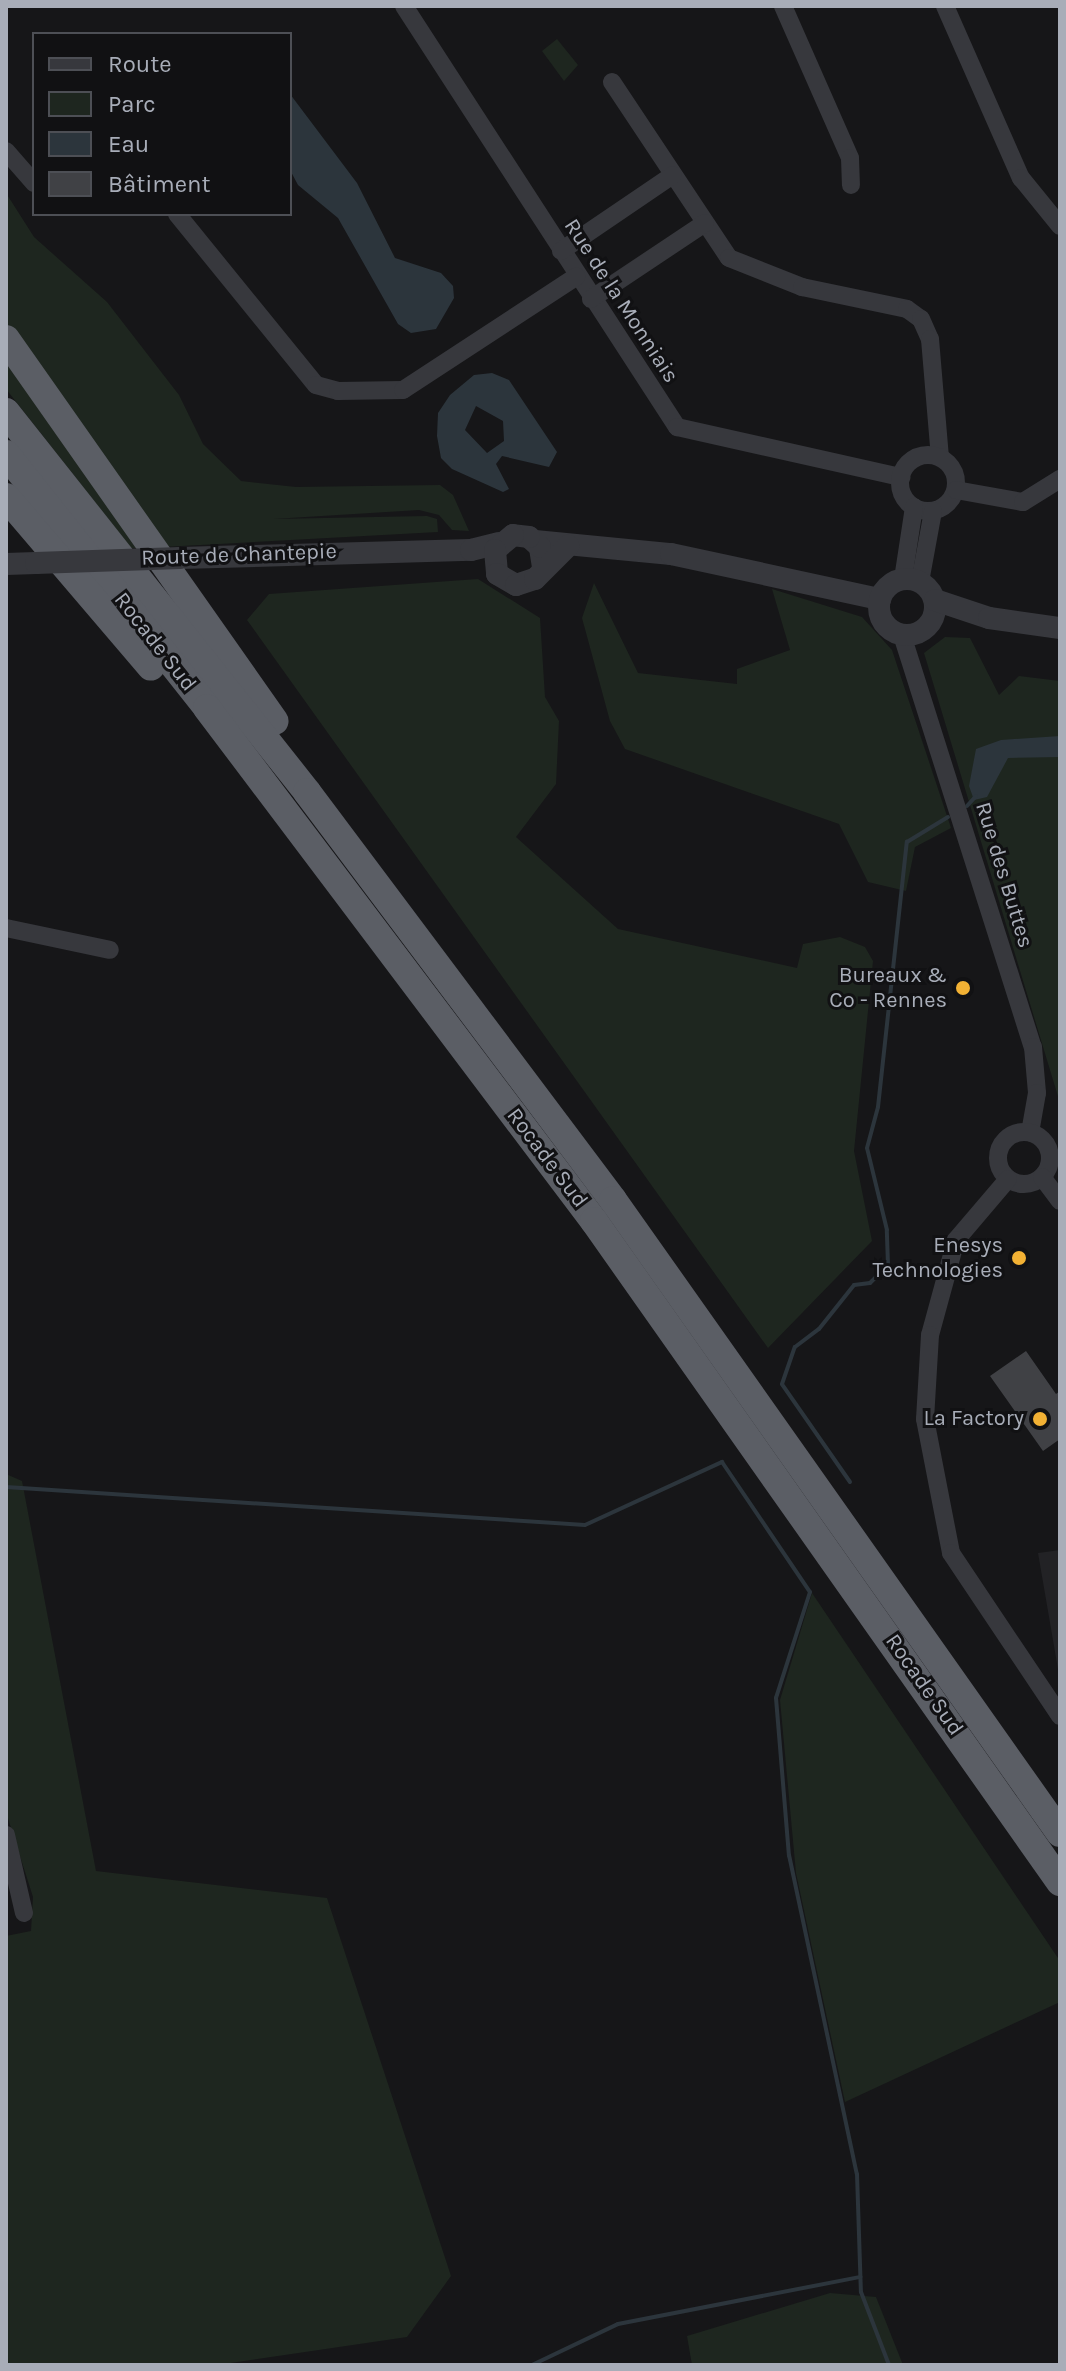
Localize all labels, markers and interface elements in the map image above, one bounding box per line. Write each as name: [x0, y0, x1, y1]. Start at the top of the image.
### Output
legend: [32, 32, 292, 216]
text: Route: [108, 50, 172, 78]
text: Parc: [108, 90, 156, 118]
text: Eau: [108, 130, 149, 158]
text: Bâtiment: [108, 170, 211, 198]
street label: Rue de la Monniais: [558, 214, 684, 388]
street label: Route de Chantepie: [141, 538, 337, 572]
street label: Rocade Sud: [108, 587, 202, 697]
street label: Rue des Buttes: [969, 799, 1039, 951]
place label: Bureaux & Co - Rennes: [829, 962, 947, 1014]
marker: Bureaux & Co - Rennes: [954, 979, 972, 997]
street label: Rocade Sud: [501, 1103, 593, 1213]
place label: Enesys Technologies: [872, 1232, 1003, 1284]
marker: Enesys Technologies: [1010, 1249, 1028, 1267]
place label: La Factory: [923, 1406, 1024, 1432]
marker: La Factory: [1031, 1410, 1049, 1428]
street label: Rocade Sud: [879, 1629, 969, 1741]

